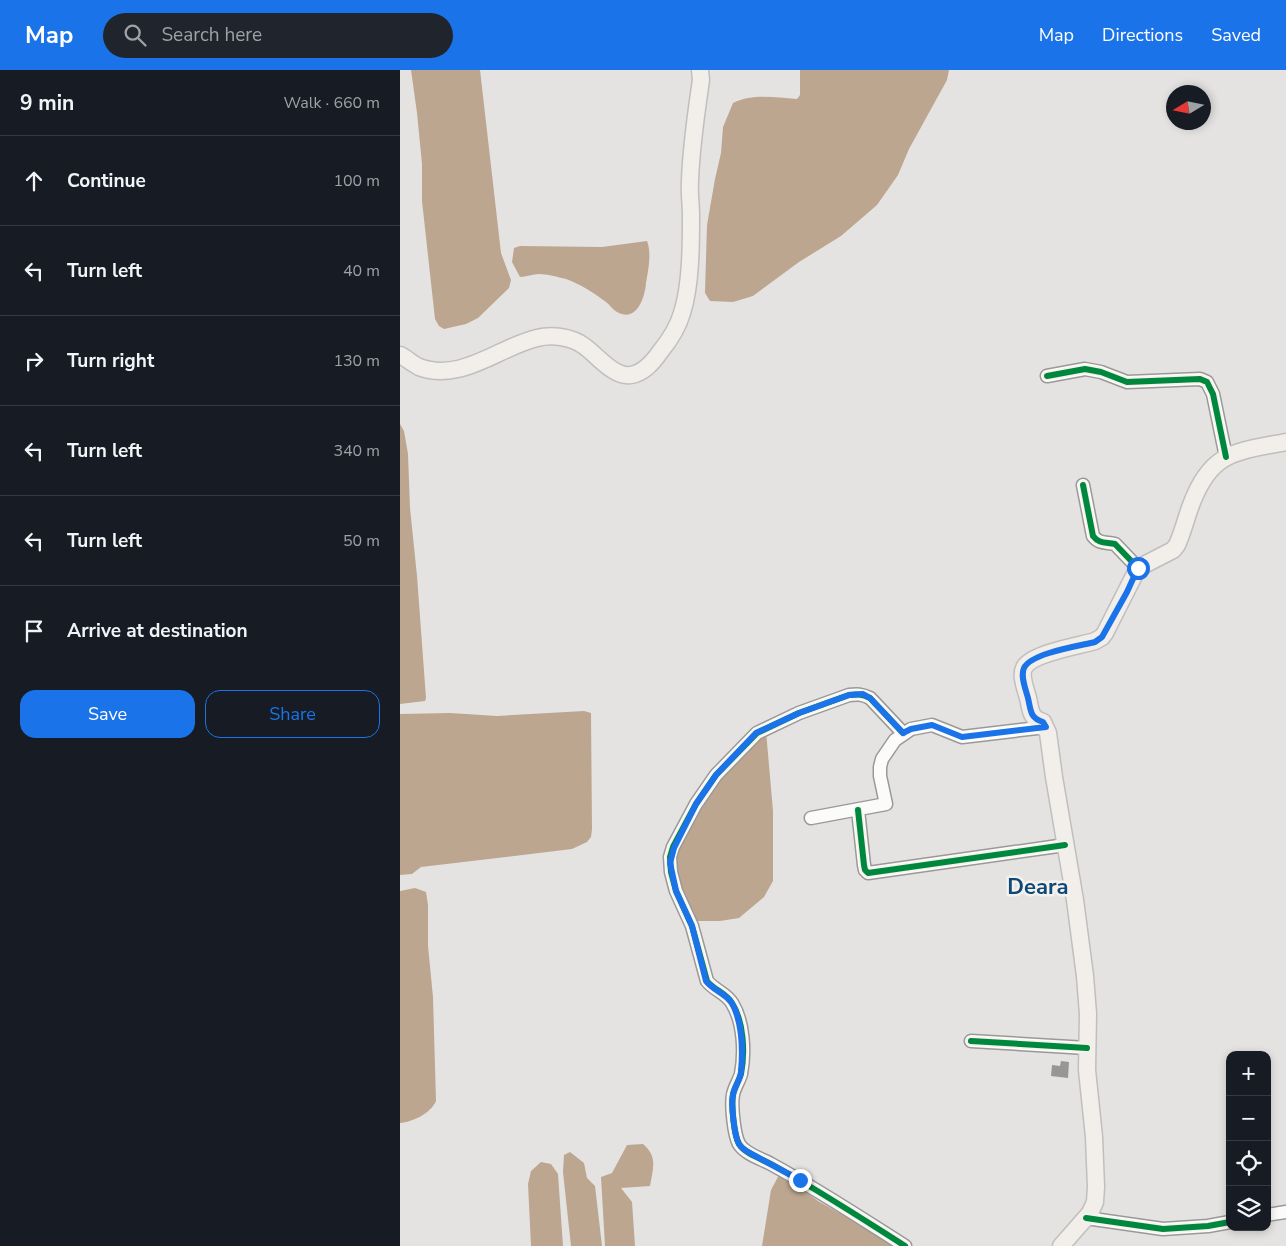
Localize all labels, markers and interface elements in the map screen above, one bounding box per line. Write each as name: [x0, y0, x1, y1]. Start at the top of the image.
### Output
search box: [103, 13, 453, 58]
text: Map: [25, 19, 73, 51]
icon: search: [121, 21, 149, 49]
text: Search here: [161, 22, 262, 48]
text: Map: [1039, 23, 1074, 47]
text: Directions: [1102, 23, 1183, 47]
text: Saved: [1211, 23, 1261, 47]
north arrow: [1166, 85, 1211, 130]
text: 9 min: [20, 89, 74, 117]
text: Walk · 660 m: [284, 92, 380, 114]
icon: ahead: [20, 167, 48, 195]
text: Continue: [67, 168, 146, 194]
text: 100 m: [333, 170, 380, 192]
icon: left: [20, 257, 48, 285]
text: Turn left: [67, 258, 142, 284]
text: 40 m: [343, 260, 380, 282]
icon: right: [20, 347, 48, 375]
text: Turn right: [67, 348, 154, 374]
text: 130 m: [333, 350, 380, 372]
icon: left: [20, 437, 48, 465]
text: Turn left: [67, 438, 142, 464]
text: 340 m: [333, 440, 380, 462]
icon: left: [20, 527, 48, 555]
text: Turn left: [67, 528, 142, 554]
text: 50 m: [343, 530, 380, 552]
route start: [1127, 557, 1150, 580]
icon: arrive: [20, 617, 48, 645]
text: Arrive at destination: [67, 618, 248, 644]
button: Save: [20, 690, 195, 738]
button: Share: [205, 690, 380, 738]
district label: Deara: [1007, 872, 1069, 902]
map controls: [1226, 1051, 1271, 1231]
button: +: [1226, 1051, 1271, 1096]
button: −: [1226, 1096, 1271, 1141]
button: locate: [1226, 1141, 1271, 1186]
route end: [789, 1169, 812, 1192]
button: layers: [1226, 1186, 1271, 1231]

